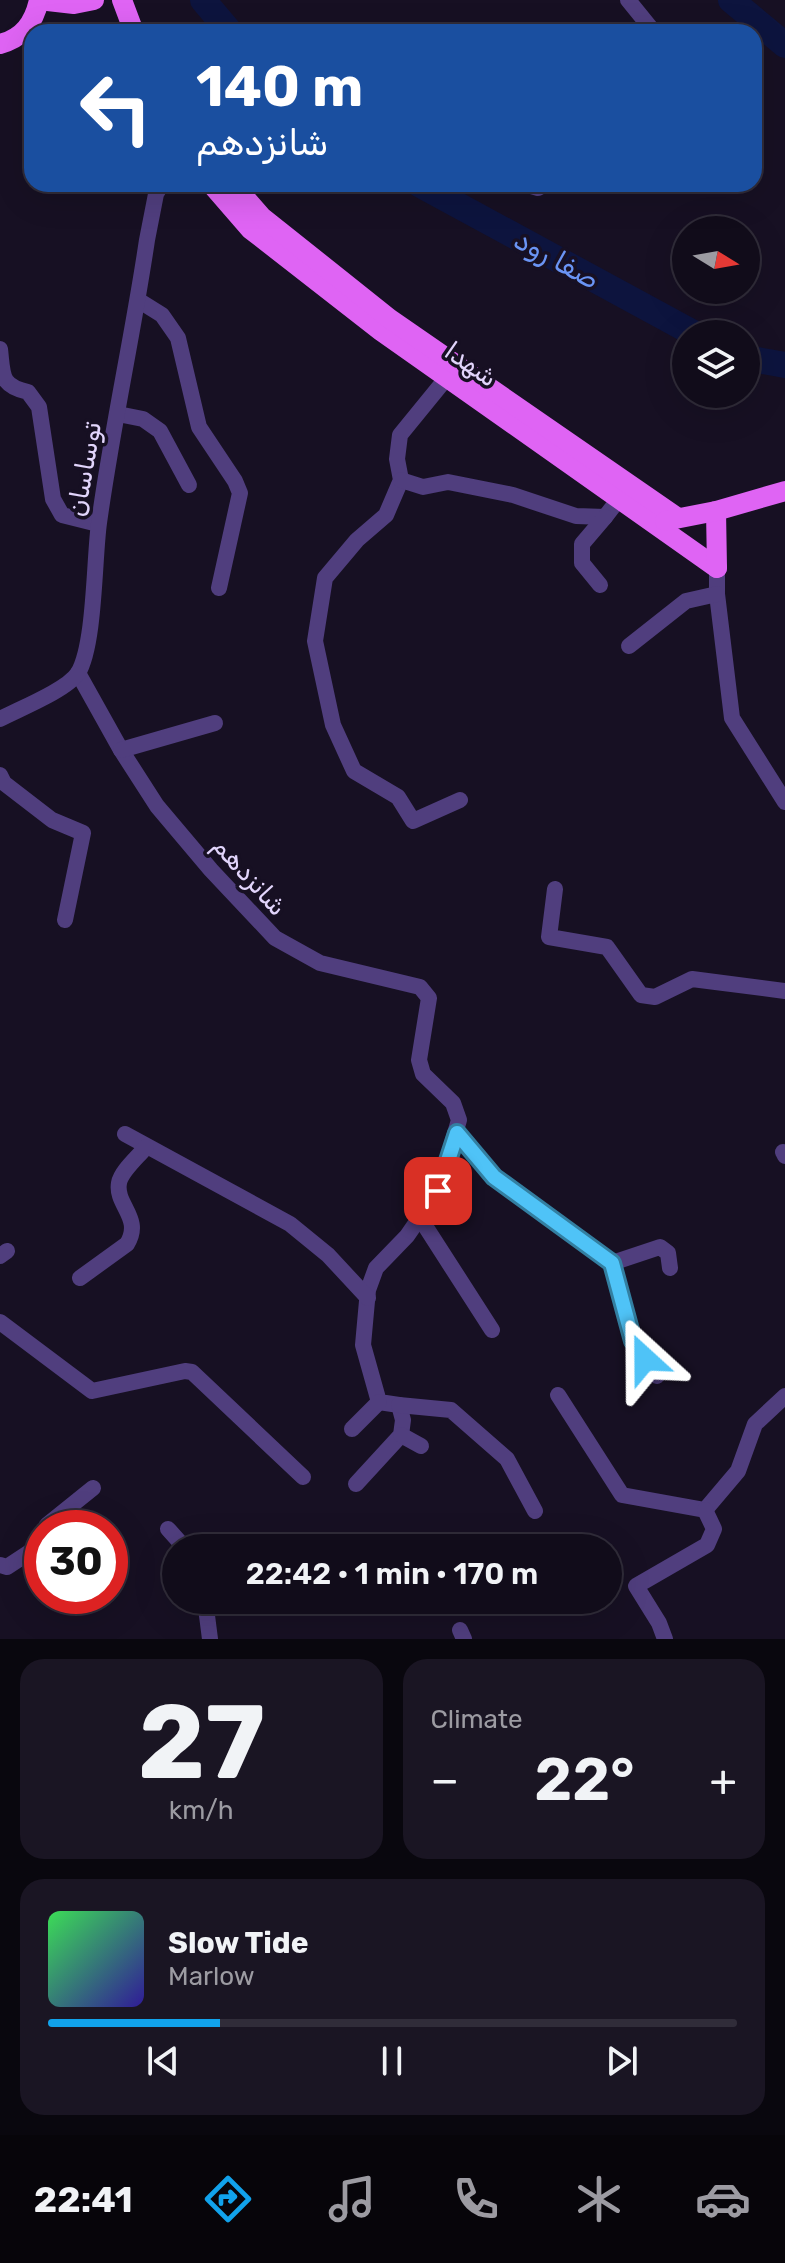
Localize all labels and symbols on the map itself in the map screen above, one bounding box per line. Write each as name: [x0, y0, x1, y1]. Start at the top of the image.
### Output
north arrow: [672, 216, 760, 304]
water label: صفا رود: [508, 223, 605, 296]
street label: شهدا: [438, 335, 503, 394]
street label: توساسان: [61, 419, 108, 519]
street label: شانزدهم: [205, 830, 293, 923]
pin: [404, 1157, 472, 1225]
position arrow: [603, 1317, 687, 1401]
speed limit sign: 30: [24, 1510, 128, 1614]

